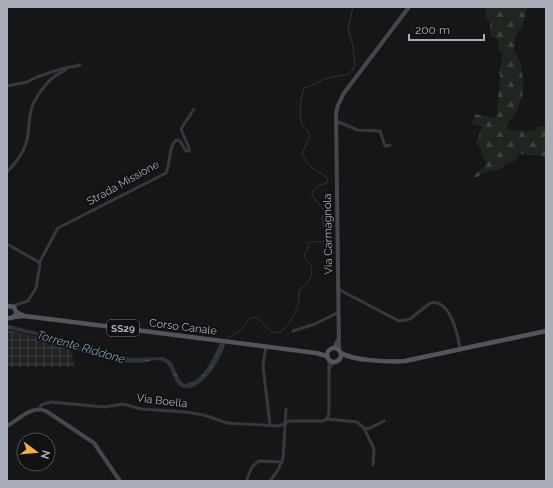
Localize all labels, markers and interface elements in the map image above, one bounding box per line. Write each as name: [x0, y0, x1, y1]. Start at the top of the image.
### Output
scale bar: [409, 16, 484, 42]
text: 200 m: [415, 23, 450, 37]
street label: Strada Missione: [85, 158, 162, 208]
street label: Via Carmagnola: [321, 193, 335, 275]
street label: Corso Canale: [148, 316, 218, 338]
road number: SS29: [107, 320, 139, 336]
water label: Torrente Riddone: [35, 328, 127, 366]
street label: Via Boella: [136, 391, 188, 411]
north arrow: [16, 432, 56, 472]
text: N: [38, 449, 53, 460]

